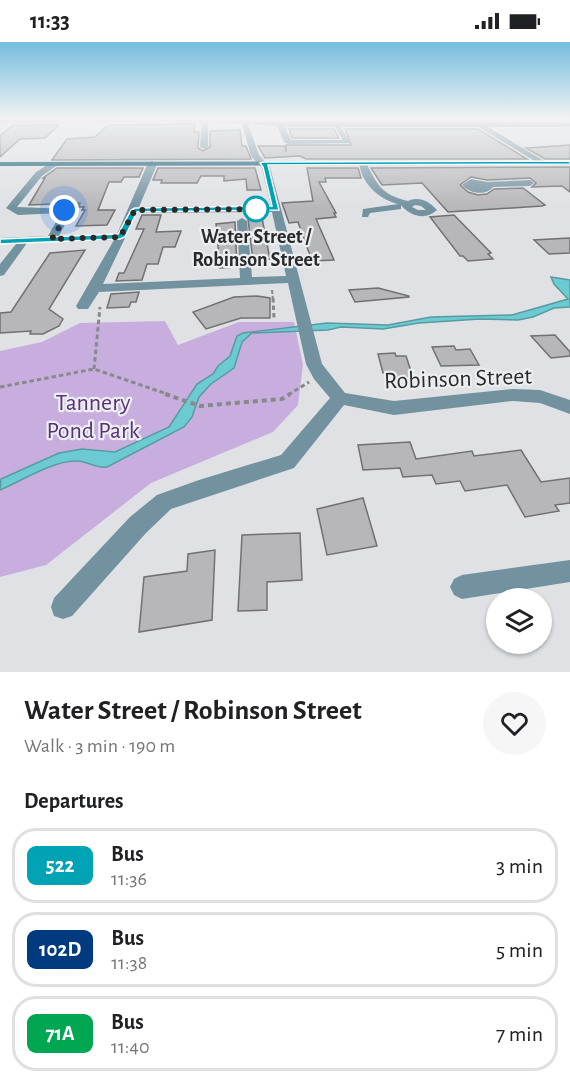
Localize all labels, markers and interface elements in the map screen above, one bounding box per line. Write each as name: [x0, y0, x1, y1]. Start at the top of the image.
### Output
text: 11:33: [30, 10, 70, 32]
your location: [49, 195, 79, 225]
marker: Water Street / Robinson Street: [243, 196, 269, 222]
place label: Water Street / Robinson Street: [192, 227, 320, 270]
street label: Robinson Street: [384, 364, 533, 394]
park label: Tannery Pond Park: [46, 391, 140, 443]
map controls: [486, 588, 552, 654]
button: layers: [486, 588, 552, 654]
button: heart: [483, 692, 546, 755]
text: Water Street / Robinson Street: [24, 697, 362, 725]
text: Walk · 3 min · 190 m: [24, 736, 175, 756]
text: Departures: [24, 790, 124, 812]
text: Bus: [111, 843, 144, 865]
text: 522: [46, 855, 74, 876]
text: 3 min: [496, 855, 543, 877]
text: 11:36: [111, 869, 147, 889]
text: Bus: [111, 927, 144, 949]
text: 102D: [39, 939, 81, 960]
text: 5 min: [496, 939, 543, 961]
text: 11:38: [111, 953, 147, 973]
text: Bus: [111, 1011, 144, 1033]
text: 71A: [45, 1023, 75, 1044]
text: 7 min: [496, 1023, 543, 1045]
text: 11:40: [111, 1037, 150, 1057]

